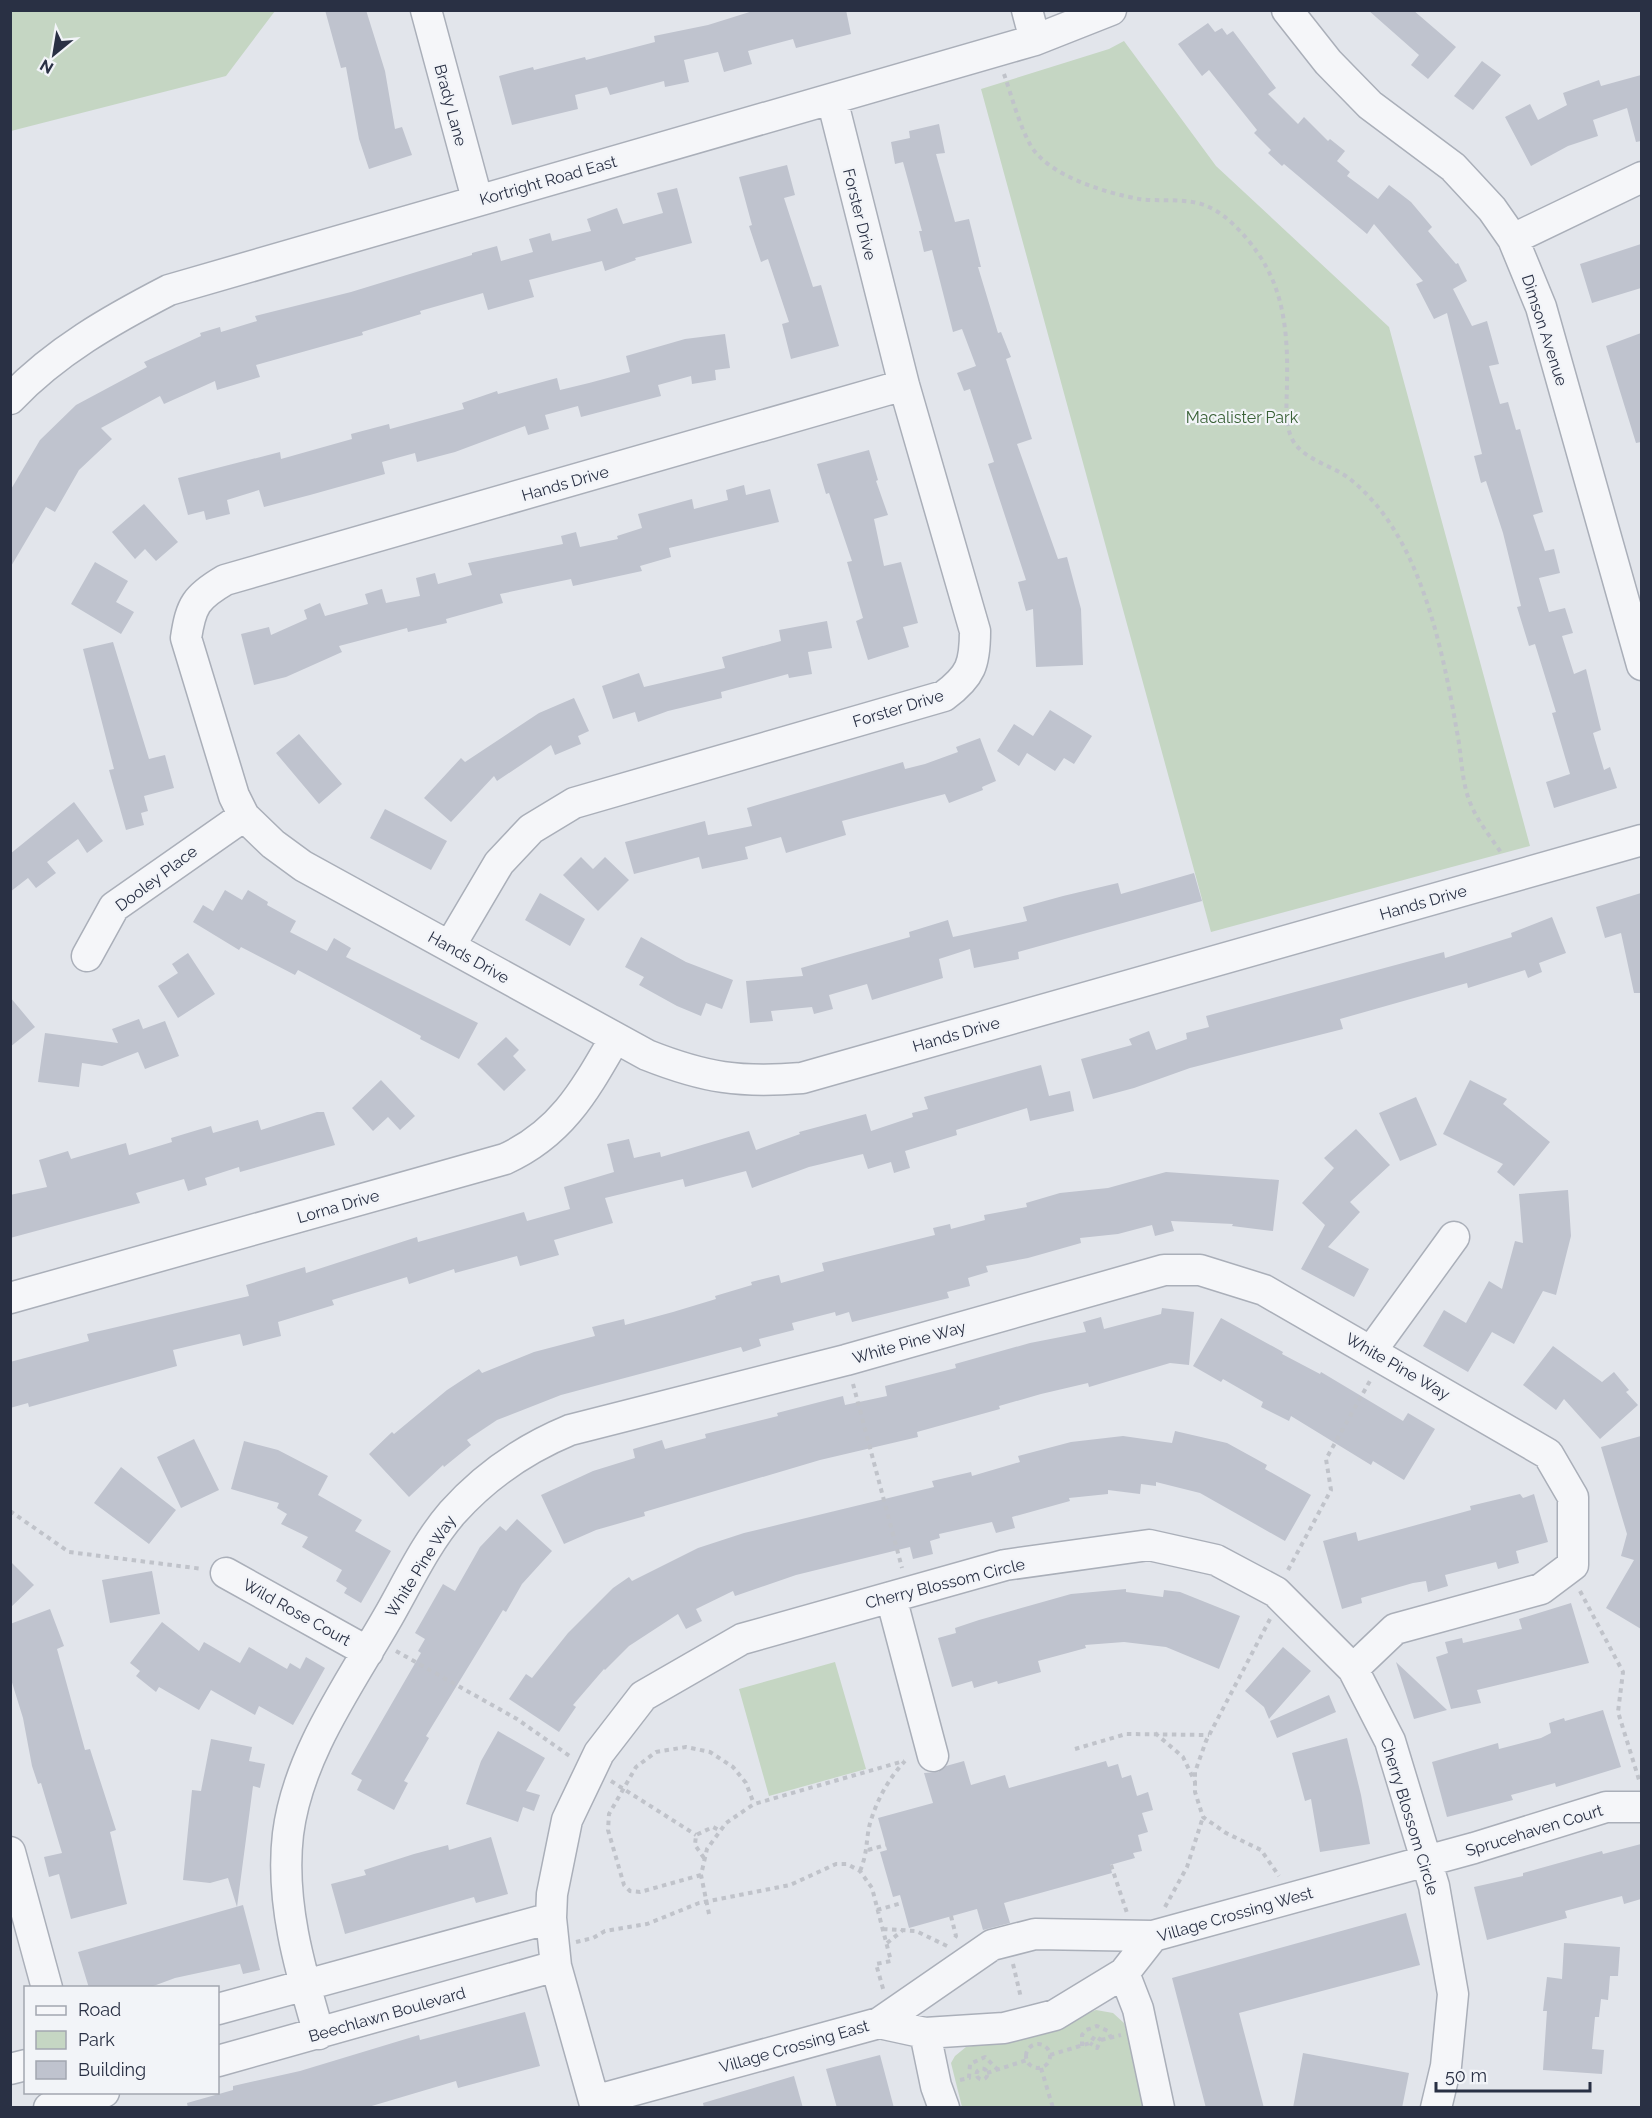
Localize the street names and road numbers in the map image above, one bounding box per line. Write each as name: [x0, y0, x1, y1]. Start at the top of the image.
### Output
street label: Brady Lane: [430, 62, 471, 148]
street label: Kortright Road East: [477, 152, 620, 209]
street label: Forster Drive: [839, 166, 880, 262]
street label: Dimson Avenue: [1518, 272, 1571, 388]
street label: Hands Drive: [519, 462, 611, 505]
street label: Forster Drive: [850, 686, 946, 731]
street label: Dooley Place: [112, 841, 201, 915]
street label: Hands Drive: [1377, 881, 1469, 924]
street label: Hands Drive: [425, 927, 513, 987]
street label: Hands Drive: [910, 1013, 1002, 1056]
street label: Lorna Drive: [295, 1186, 381, 1227]
street label: White Pine Way: [850, 1317, 968, 1368]
street label: White Pine Way: [1342, 1329, 1453, 1404]
street label: White Pine Way: [381, 1511, 460, 1621]
street label: Cherry Blossom Circle: [863, 1554, 1027, 1613]
street label: Wild Rose Court: [239, 1575, 355, 1650]
street label: Cherry Blossom Circle: [1376, 1735, 1443, 1897]
street label: Sprucehaven Court: [1463, 1800, 1606, 1860]
street label: Village Crossing West: [1155, 1883, 1316, 1946]
street label: Beechlawn Boulevard: [306, 1983, 468, 2046]
street label: Village Crossing East: [717, 2016, 872, 2077]

